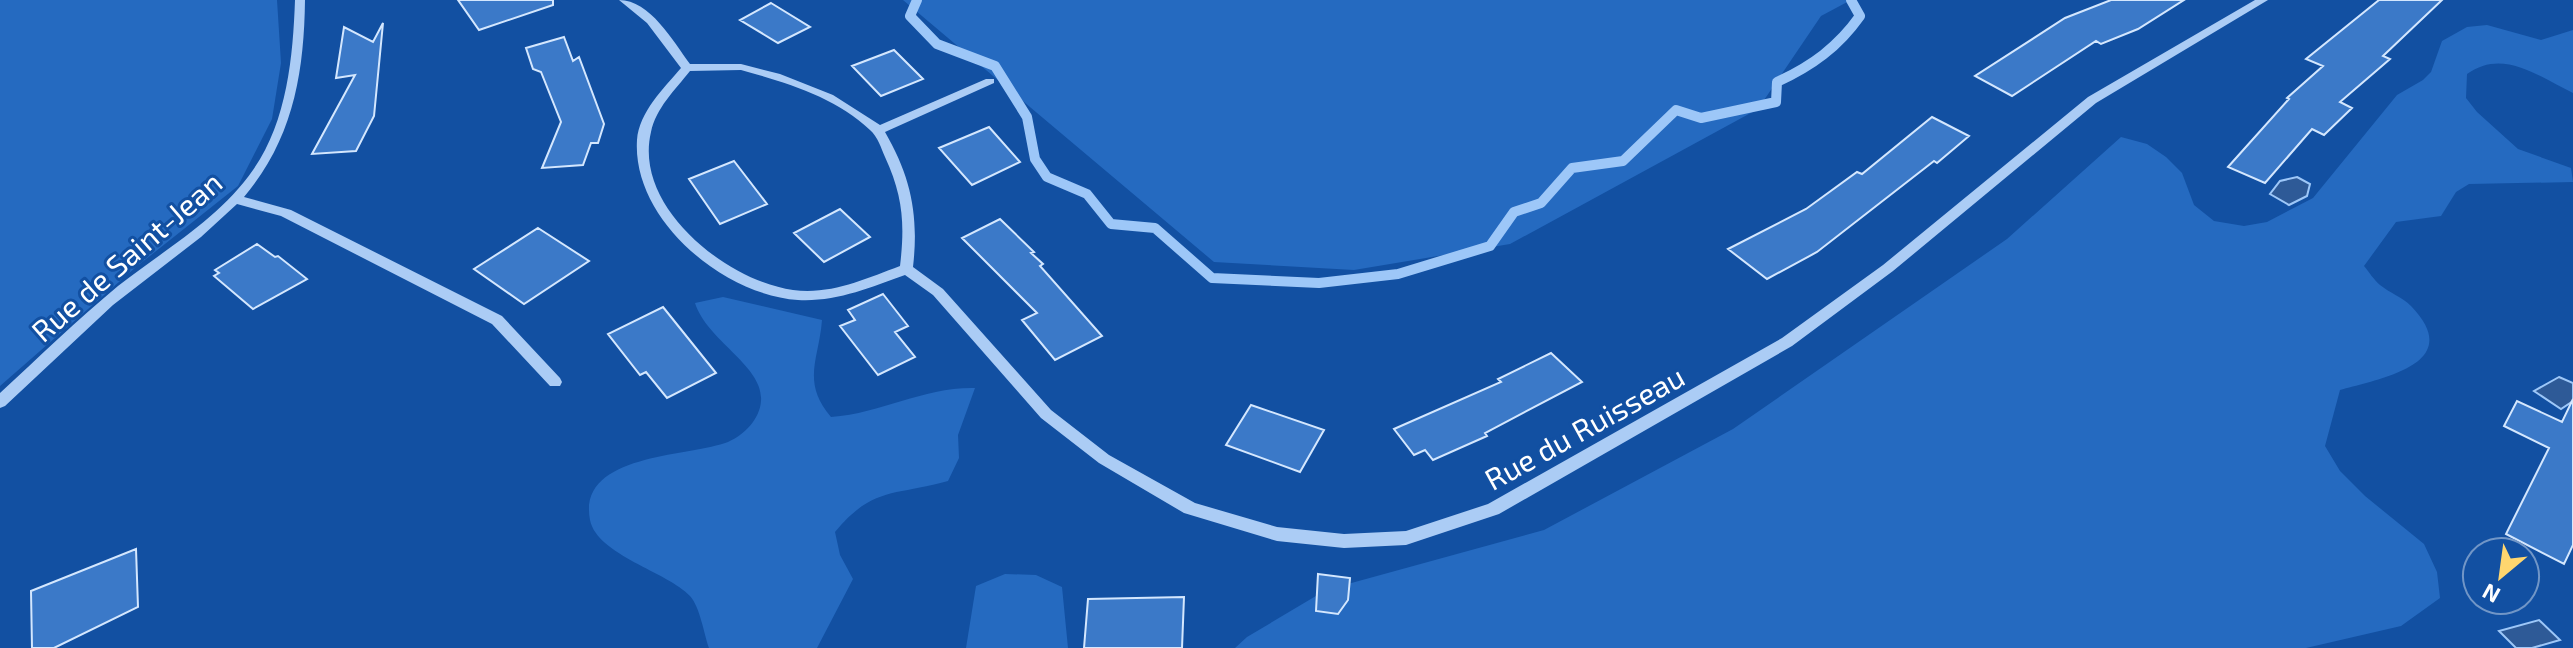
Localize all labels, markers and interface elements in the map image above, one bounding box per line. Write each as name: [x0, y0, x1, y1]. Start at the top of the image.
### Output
street label: Rue de Saint-Jean: [23, 164, 229, 348]
street label: Rue du Ruisseau: [1478, 357, 1690, 497]
north arrow: [2461, 536, 2541, 616]
text: N: [2478, 579, 2504, 610]

